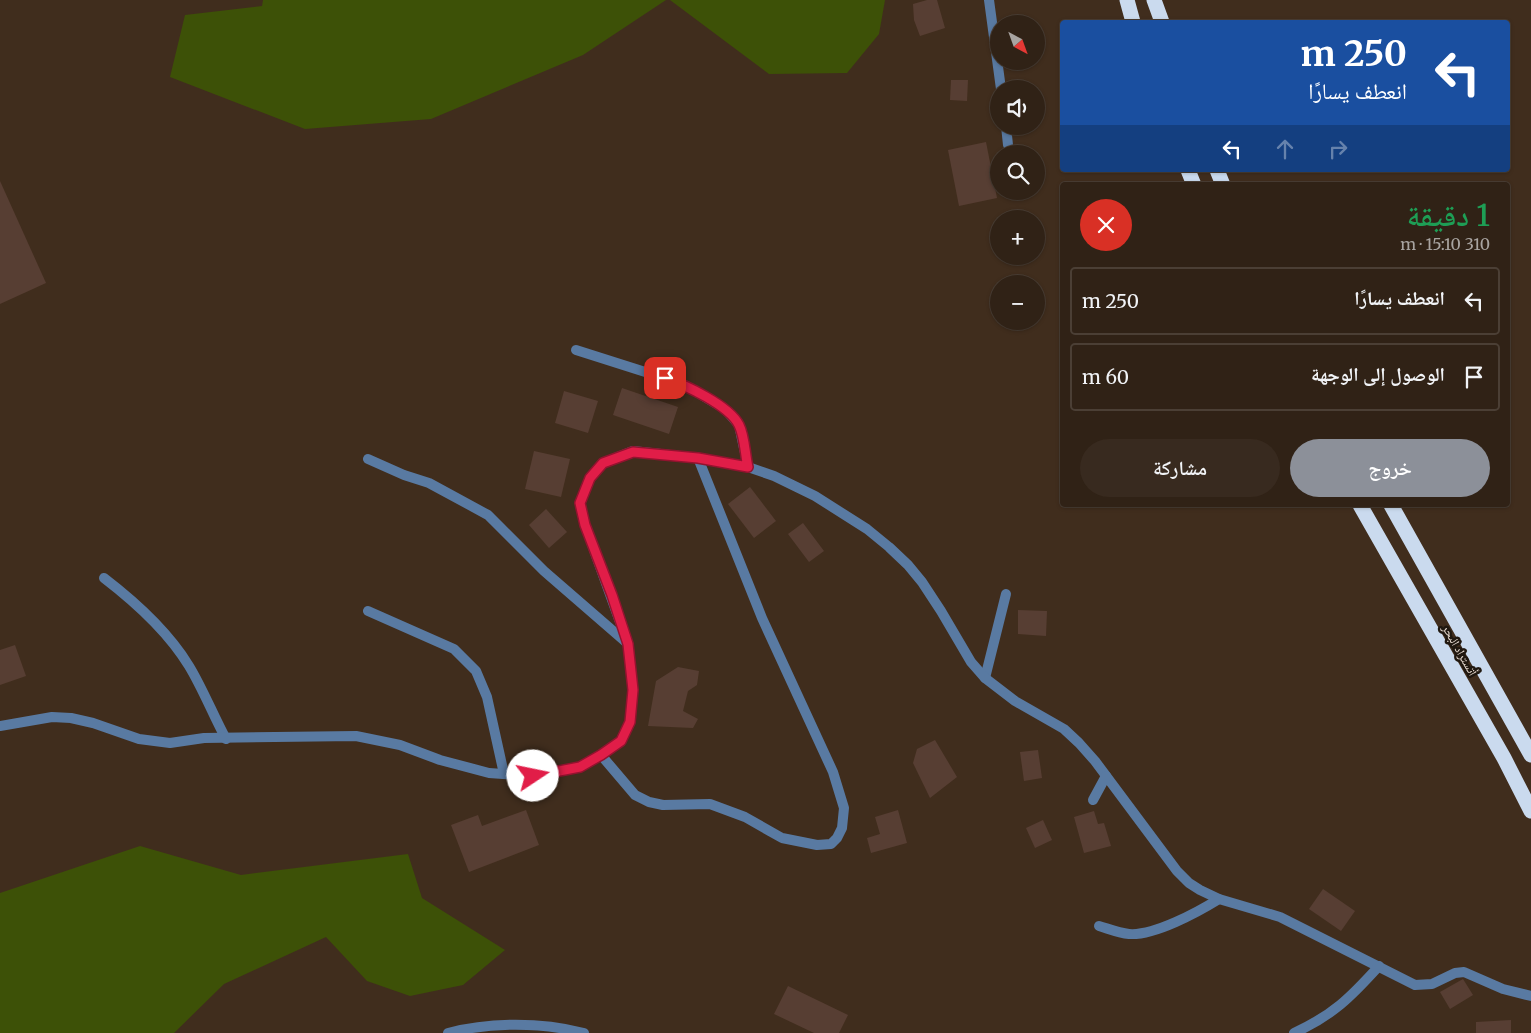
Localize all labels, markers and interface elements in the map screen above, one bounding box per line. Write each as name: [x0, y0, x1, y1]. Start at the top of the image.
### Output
north arrow: [990, 15, 1045, 70]
map controls: [990, 15, 1045, 330]
text: 250 m: [1301, 32, 1407, 76]
icon: left: [1425, 40, 1490, 105]
text: انعطف يسارًا: [1308, 77, 1407, 105]
button: sound: [990, 80, 1045, 135]
icon: left: [1218, 135, 1246, 163]
icon: ahead: [1271, 135, 1299, 163]
icon: right: [1324, 135, 1352, 163]
button: search: [990, 145, 1045, 200]
text: 1 دقيقة: [1407, 196, 1490, 234]
button: close: [1080, 199, 1132, 251]
button: +: [990, 210, 1045, 265]
text: 310 m · 15:10: [1400, 234, 1490, 254]
button: −: [990, 275, 1045, 330]
text: انعطف يسارًا: [1354, 286, 1445, 310]
icon: left: [1460, 287, 1488, 315]
text: 250 m: [1082, 289, 1139, 313]
pin: [644, 357, 686, 399]
text: الوصول إلى الوجهة: [1311, 362, 1445, 386]
icon: arrive: [1460, 363, 1488, 391]
icon: arrive: [651, 364, 679, 392]
text: 60 m: [1082, 365, 1129, 389]
button: مشاركة: [1080, 439, 1280, 497]
button: خروج: [1290, 439, 1490, 497]
street label: أتستراد البحر: [1439, 621, 1481, 679]
position arrow: [506, 749, 558, 801]

